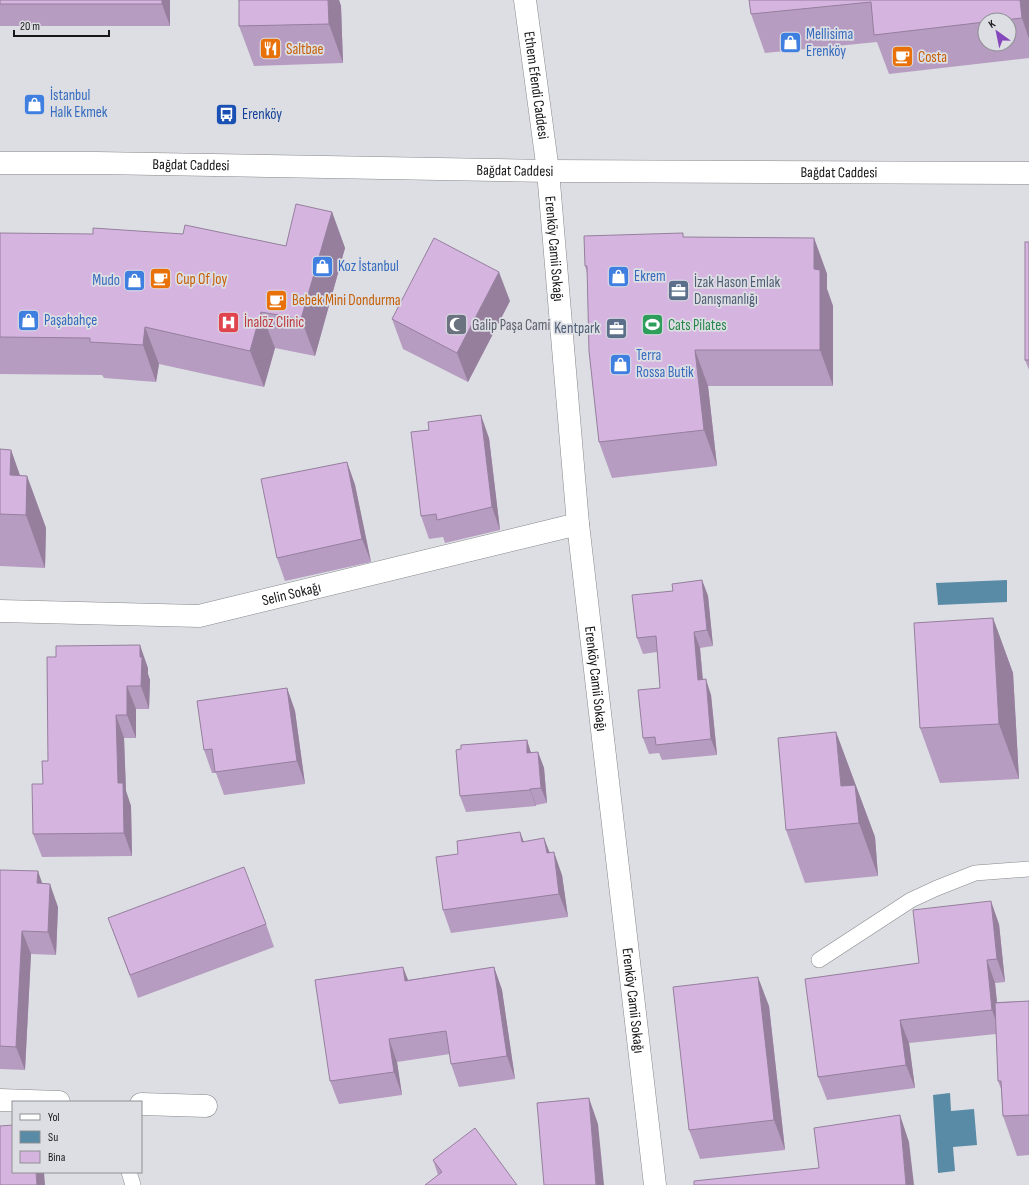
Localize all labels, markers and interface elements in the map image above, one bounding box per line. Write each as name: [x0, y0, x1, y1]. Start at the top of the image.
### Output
scale bar: [14, 12, 109, 38]
north arrow: [977, 12, 1017, 52]
text: K: [986, 17, 998, 31]
text: 20 m: [20, 19, 40, 34]
place label: Mellisima Erenköy: [806, 25, 853, 61]
street label: Ethem Efendi Caddesi: [519, 30, 553, 141]
shop icon: Mellisima Erenköy: [778, 30, 804, 56]
restaurant icon: Saltbae: [258, 36, 284, 62]
place label: Saltbae: [286, 40, 324, 59]
cafe icon: Costa: [890, 44, 916, 70]
place label: Costa: [918, 48, 947, 67]
place label: İstanbul Halk Ekmek: [50, 86, 108, 122]
shop icon: İstanbul Halk Ekmek: [21, 91, 47, 117]
bus stop icon: Erenköy: [213, 101, 239, 127]
place label: Erenköy: [242, 105, 282, 124]
street label: Bağdat Caddesi: [152, 155, 230, 175]
street label: Bağdat Caddesi: [476, 161, 554, 181]
street label: Bağdat Caddesi: [800, 163, 878, 182]
street label: Erenköy Camii Sokağı: [540, 195, 568, 302]
shop icon: Koz İstanbul: [310, 253, 336, 279]
place label: Koz İstanbul: [338, 257, 399, 276]
shop icon: Ekrem: [605, 263, 631, 289]
cafe icon: Cup Of Joy: [147, 266, 173, 292]
shop icon: Mudo: [122, 267, 148, 293]
place label: Ekrem: [634, 267, 666, 286]
place label: Cup Of Joy: [176, 270, 227, 289]
place label: Mudo: [92, 271, 120, 290]
place label: İzak Hason Emlak Danışmanlığı: [694, 273, 780, 309]
office icon: İzak Hason Emlak Danışmanlığı: [665, 278, 691, 304]
cafe icon: Bebek Mini Dondurma: [264, 287, 290, 313]
place label: Bebek Mini Dondurma: [292, 291, 401, 310]
shop icon: Paşabahçe: [15, 307, 41, 333]
hospital icon: İnalöz Clinic: [215, 309, 241, 335]
place label: Paşabahçe: [44, 311, 97, 330]
mosque icon: Galip Paşa Cami: [443, 312, 469, 338]
sports icon: Cats Pilates: [640, 312, 666, 338]
place label: İnalöz Clinic: [244, 313, 304, 332]
office icon: Kentpark: [603, 315, 629, 341]
place label: Galip Paşa Cami: [472, 316, 550, 335]
place label: Cats Pilates: [668, 316, 727, 335]
place label: Kentpark: [554, 319, 600, 338]
place label: Terra Rossa Butik: [636, 346, 694, 382]
shop icon: Terra Rossa Butik: [608, 351, 634, 377]
street label: Selin Sokağı: [260, 578, 323, 610]
street label: Erenköy Camii Sokağı: [580, 625, 611, 732]
street label: Erenköy Camii Sokağı: [617, 947, 649, 1054]
legend: [12, 1101, 142, 1173]
text: Yol: [48, 1110, 60, 1125]
text: Su: [48, 1130, 58, 1145]
text: Bina: [48, 1150, 66, 1165]

